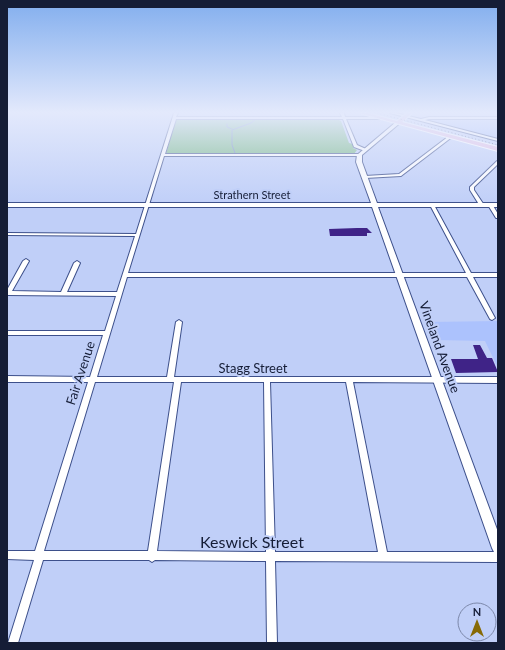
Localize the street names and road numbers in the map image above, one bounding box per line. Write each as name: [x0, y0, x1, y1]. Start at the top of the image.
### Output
street label: Strathern Street: [214, 188, 290, 201]
street label: Vineland Avenue: [416, 299, 464, 395]
street label: Fair Avenue: [62, 339, 98, 407]
street label: Stagg Street: [219, 360, 288, 376]
street label: Keswick Street: [200, 532, 304, 551]

